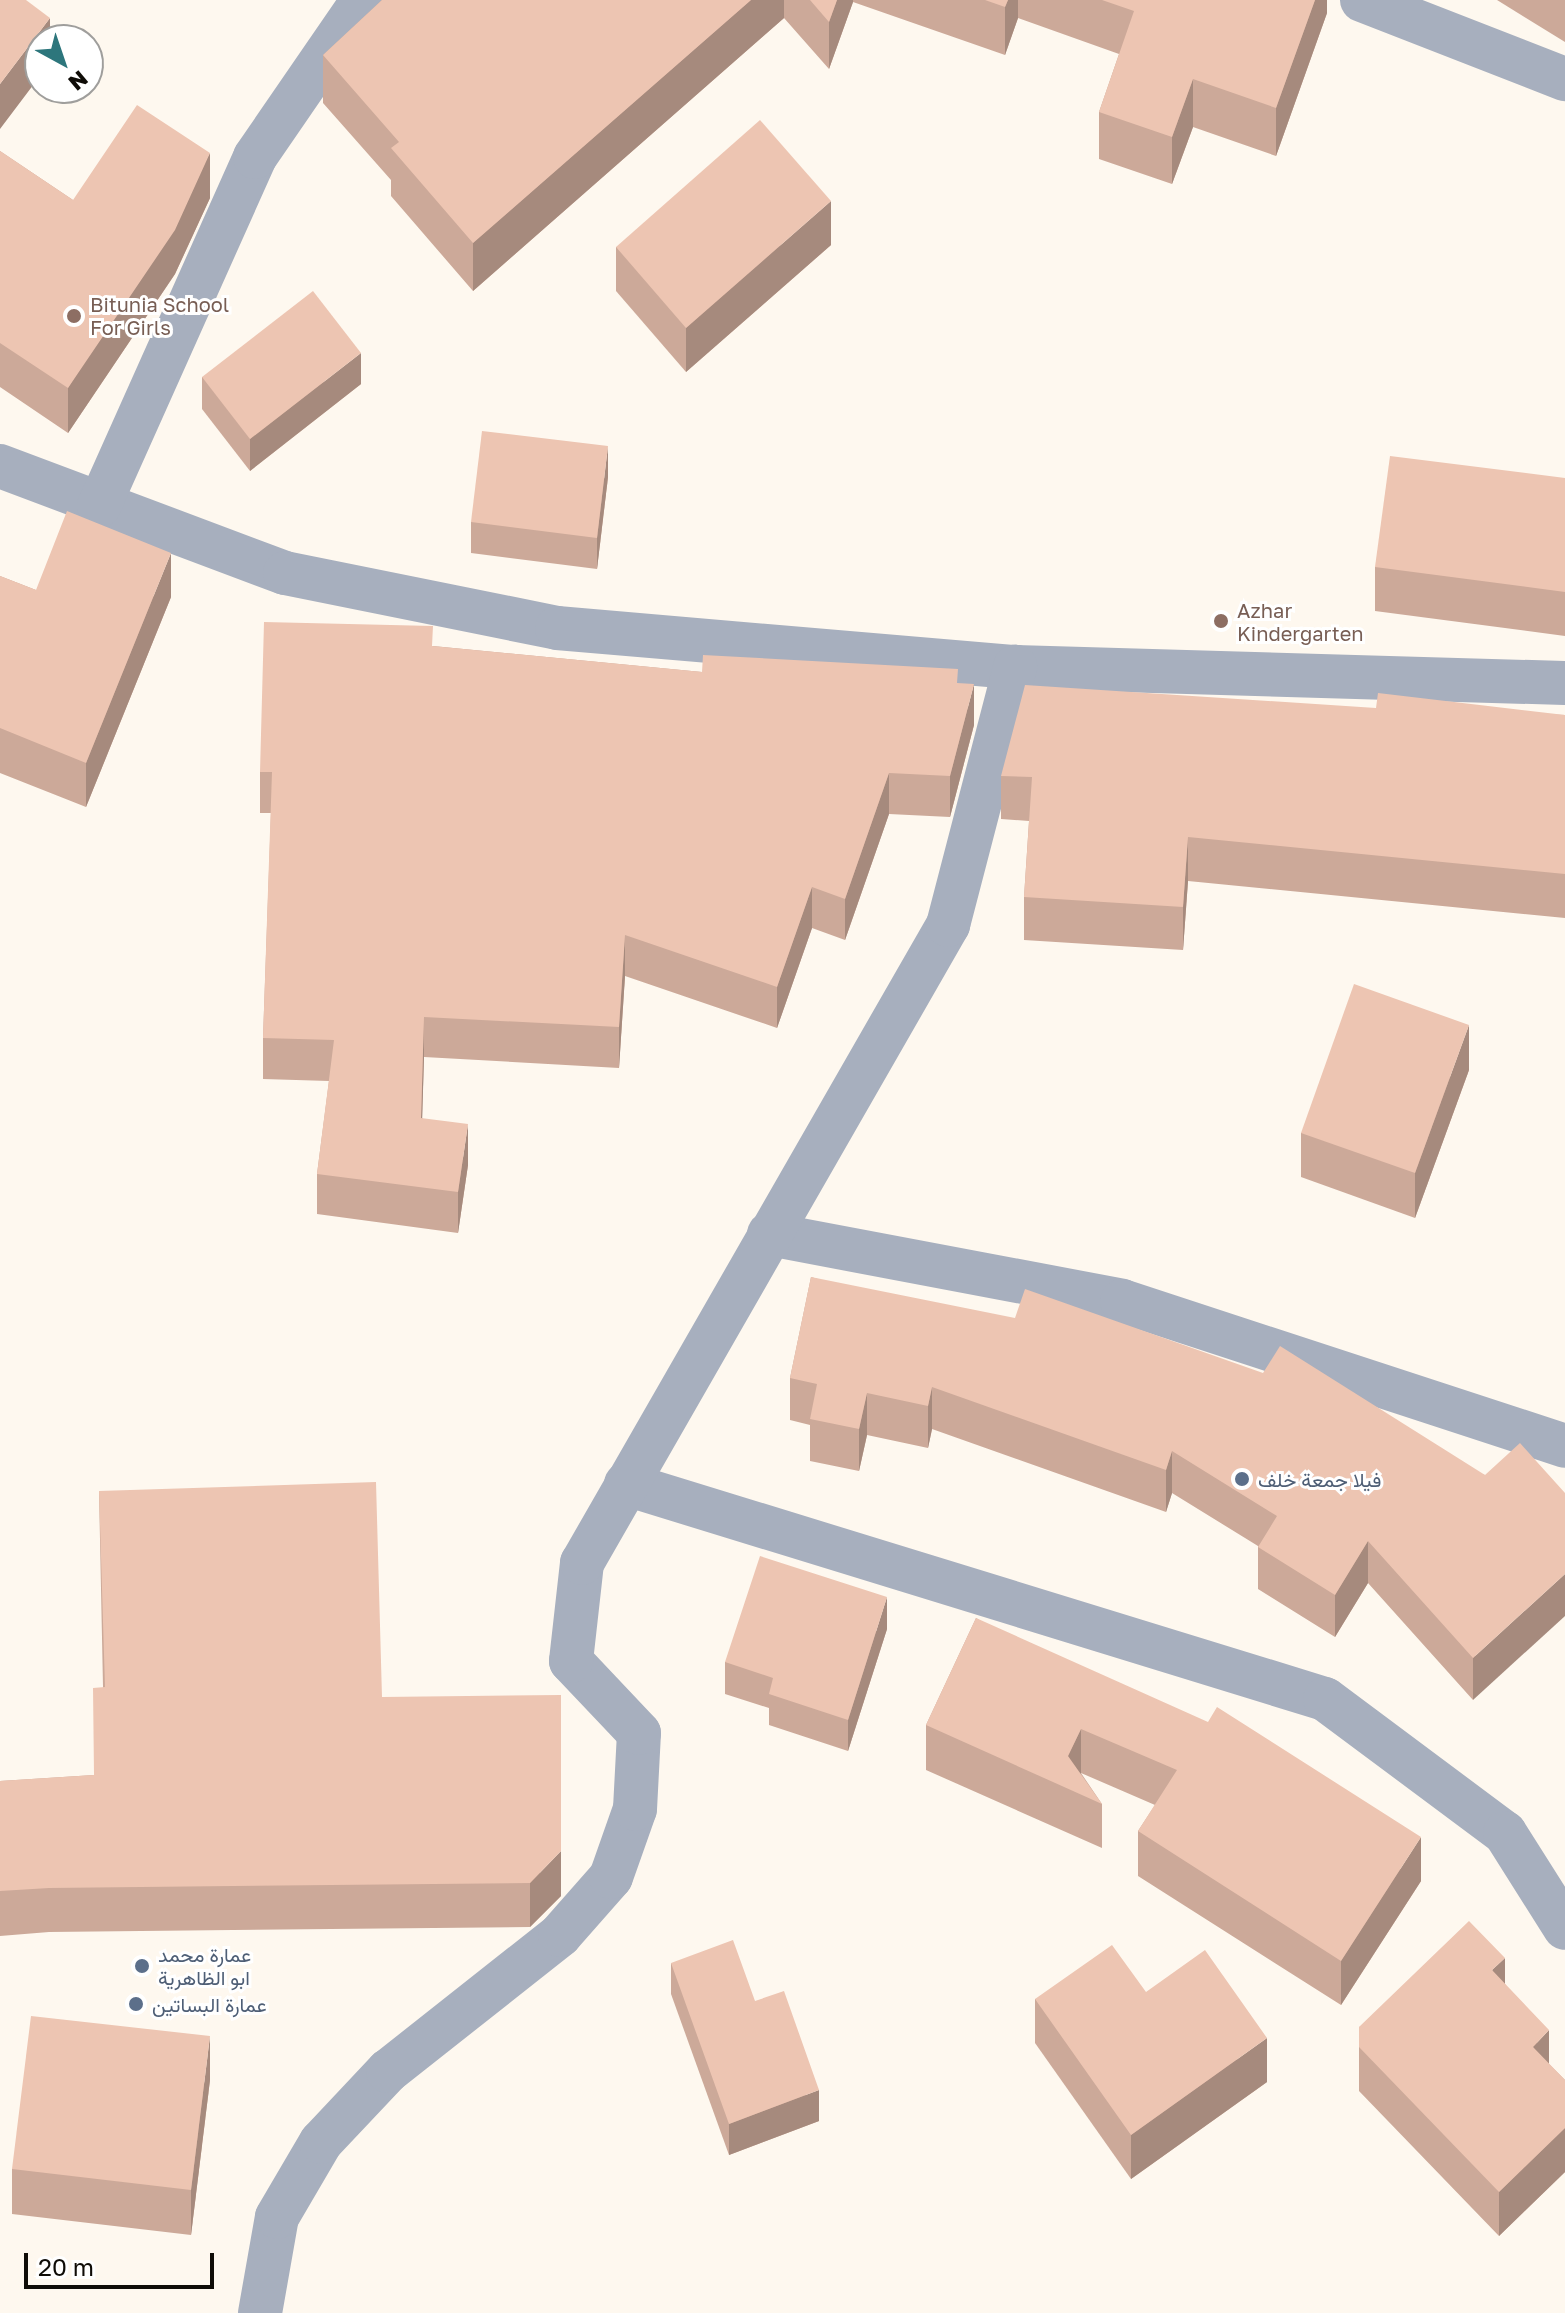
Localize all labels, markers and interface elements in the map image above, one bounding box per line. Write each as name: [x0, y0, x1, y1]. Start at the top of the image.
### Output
north arrow: [24, 24, 104, 104]
text: N: [63, 66, 94, 97]
place label: Bitunia School For Girls: [90, 292, 229, 339]
marker: Bitunia School For Girls: [65, 307, 83, 325]
place label: Azhar Kindergarten: [1237, 598, 1364, 645]
marker: Azhar Kindergarten: [1212, 612, 1230, 630]
place label: فيلا جمعة خلف: [1258, 1467, 1381, 1491]
marker: فيلا جمعة خلف: [1233, 1470, 1251, 1488]
place label: عمارة محمد ابو الظاهرية: [158, 1942, 251, 1989]
marker: عمارة محمد ابو الظاهرية: [133, 1957, 151, 1975]
place label: عمارة البساتين: [152, 1992, 267, 2016]
marker: عمارة البساتين: [127, 1995, 145, 2013]
scale bar: [28, 2237, 218, 2287]
text: 20 m: [38, 2252, 94, 2281]

